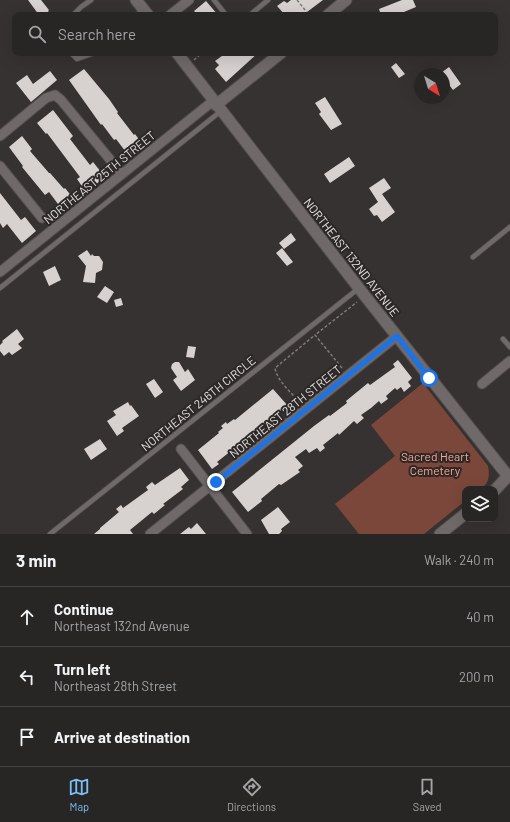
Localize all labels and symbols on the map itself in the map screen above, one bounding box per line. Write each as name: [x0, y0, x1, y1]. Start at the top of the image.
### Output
north arrow: [414, 68, 450, 104]
street label: NORTHEAST 25TH STREET: [40, 128, 158, 226]
street label: NORTHEAST 132ND AVENUE: [301, 195, 403, 319]
street label: NORTHEAST 246TH CIRCLE: [138, 353, 258, 453]
street label: NORTHEAST 28TH STREET: [226, 361, 344, 460]
route start: [420, 369, 438, 387]
park label: Sacred Heart Cemetery: [401, 449, 469, 477]
route end: [207, 473, 225, 491]

